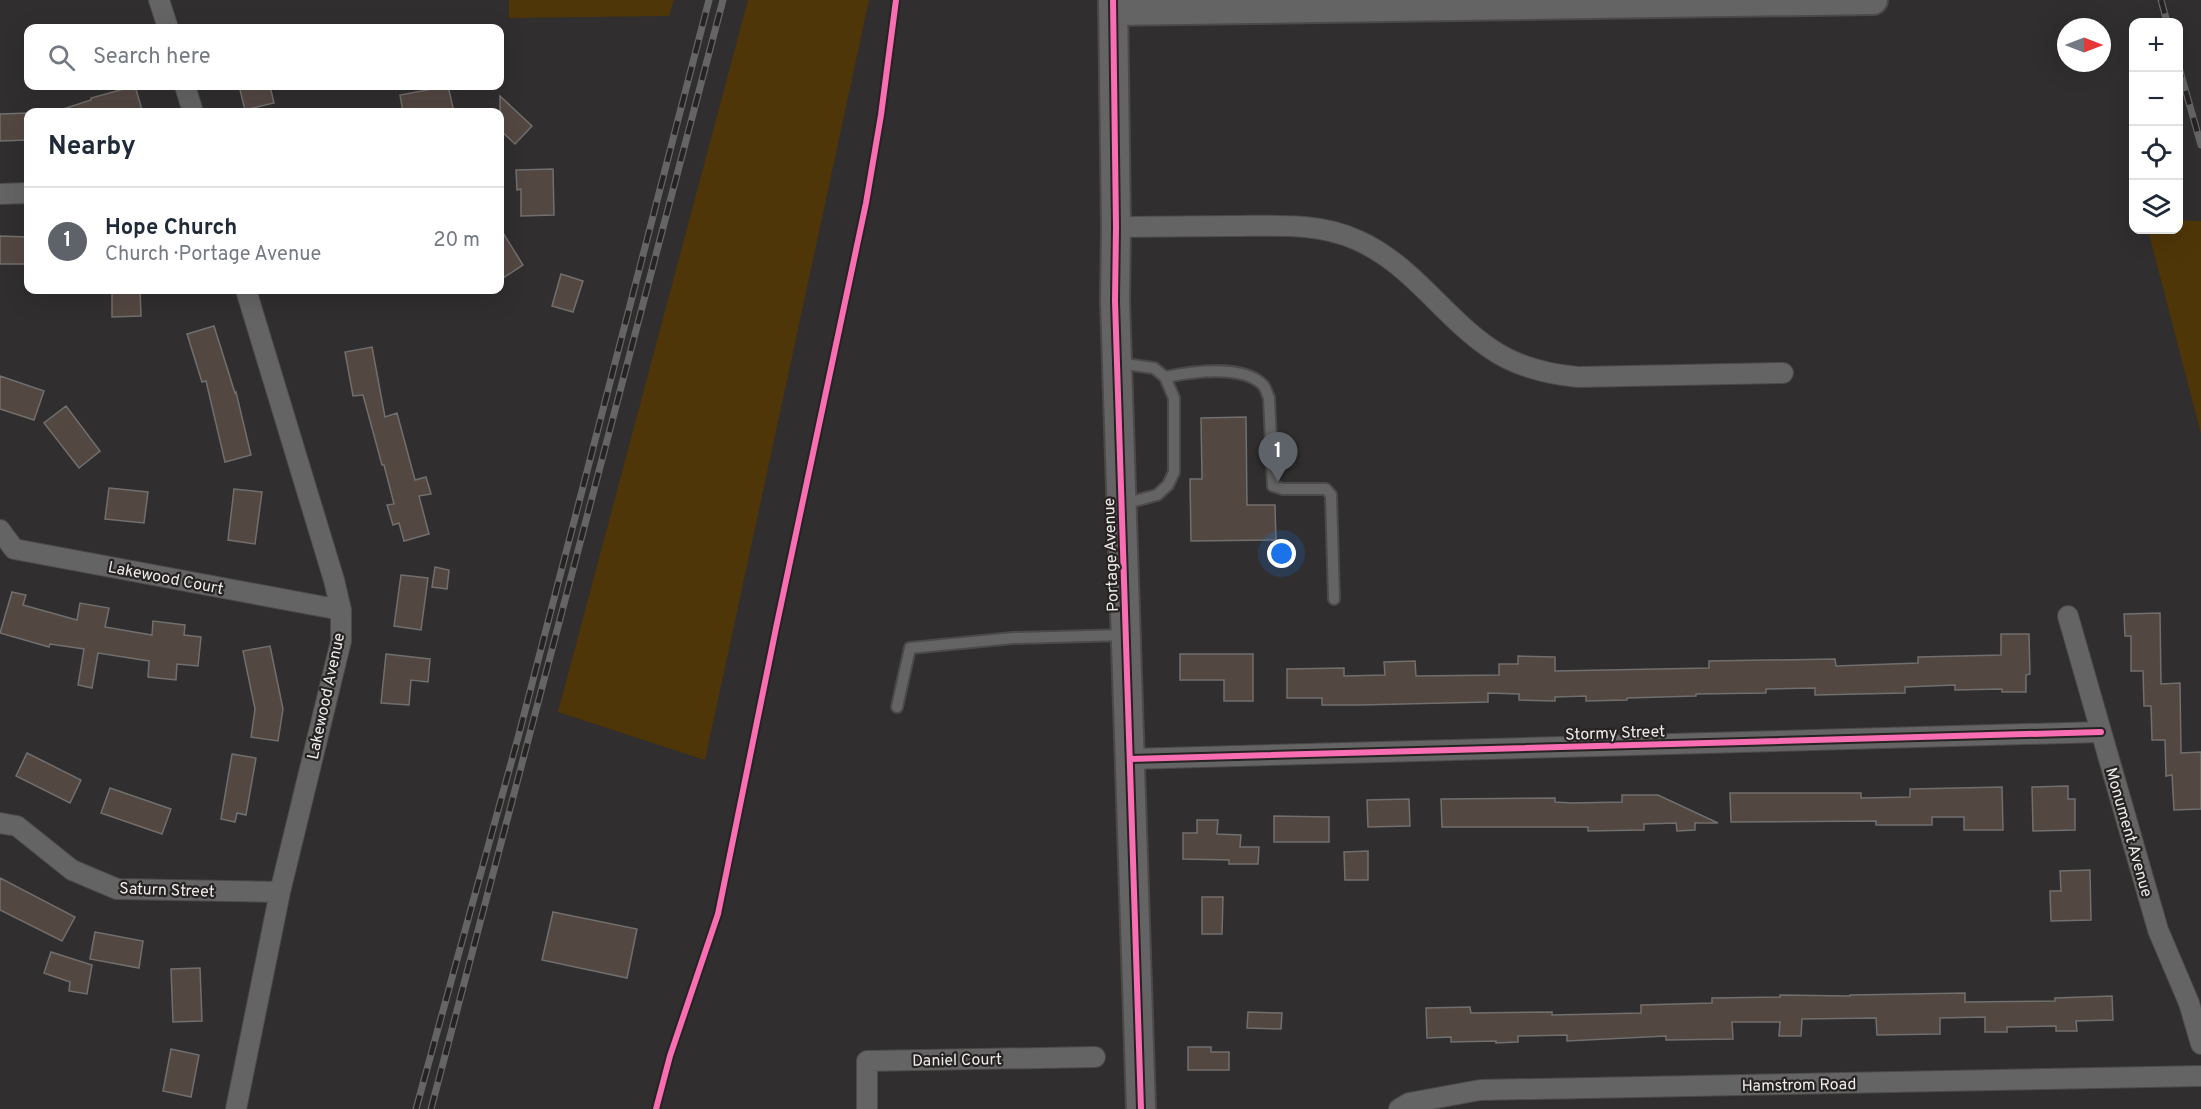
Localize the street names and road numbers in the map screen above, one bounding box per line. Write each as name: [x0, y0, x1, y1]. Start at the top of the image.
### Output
street label: Portage Avenue: [1100, 498, 1124, 612]
street label: Lakewood Court: [106, 558, 225, 600]
street label: Lakewood Avenue: [304, 631, 350, 762]
street label: Stormy Street: [1565, 722, 1665, 746]
street label: Monument Avenue: [2100, 765, 2156, 900]
street label: Saturn Street: [119, 879, 215, 903]
street label: Daniel Court: [912, 1050, 1002, 1072]
street label: Hamstrom Road: [1742, 1075, 1857, 1097]

